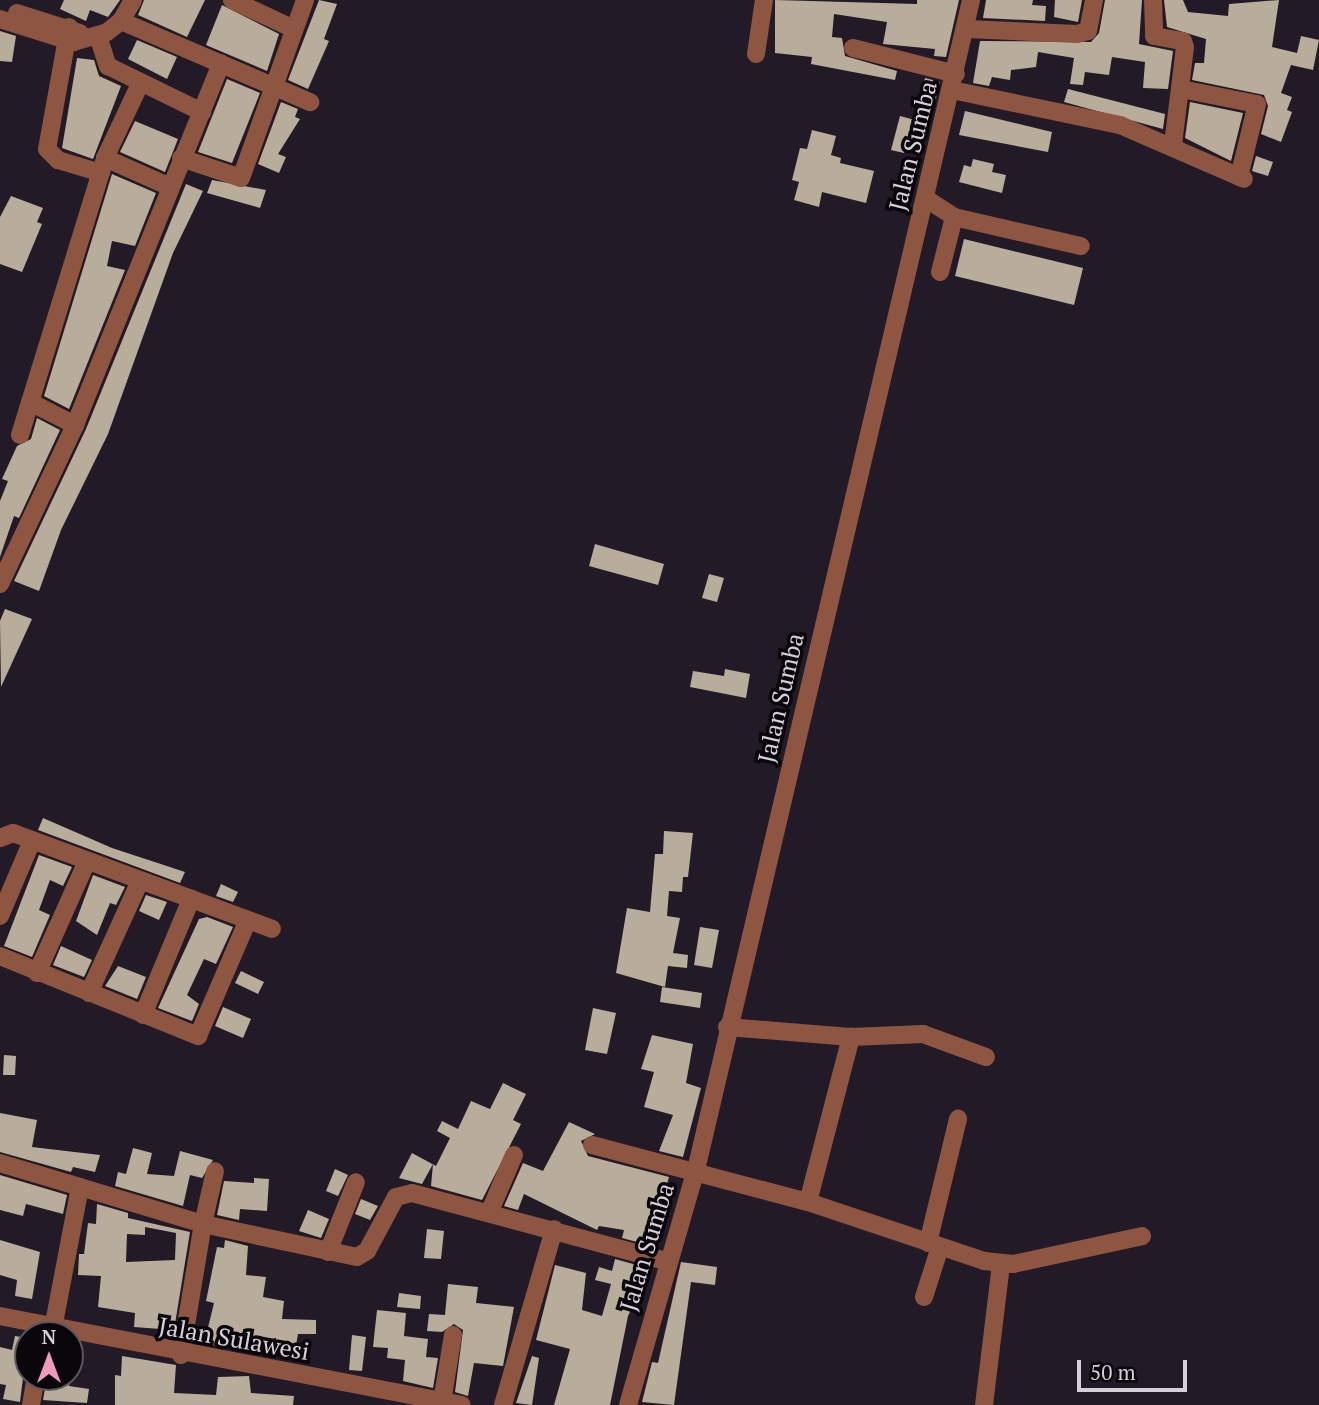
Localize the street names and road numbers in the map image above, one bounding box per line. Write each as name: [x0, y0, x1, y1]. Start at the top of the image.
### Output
street label: Jalan Sumba: [883, 78, 943, 214]
street label: Jalan Sumba: [752, 630, 810, 766]
street label: Jalan Sumba: [614, 1180, 680, 1314]
street label: Jalan Sulawesi: [156, 1312, 312, 1366]

